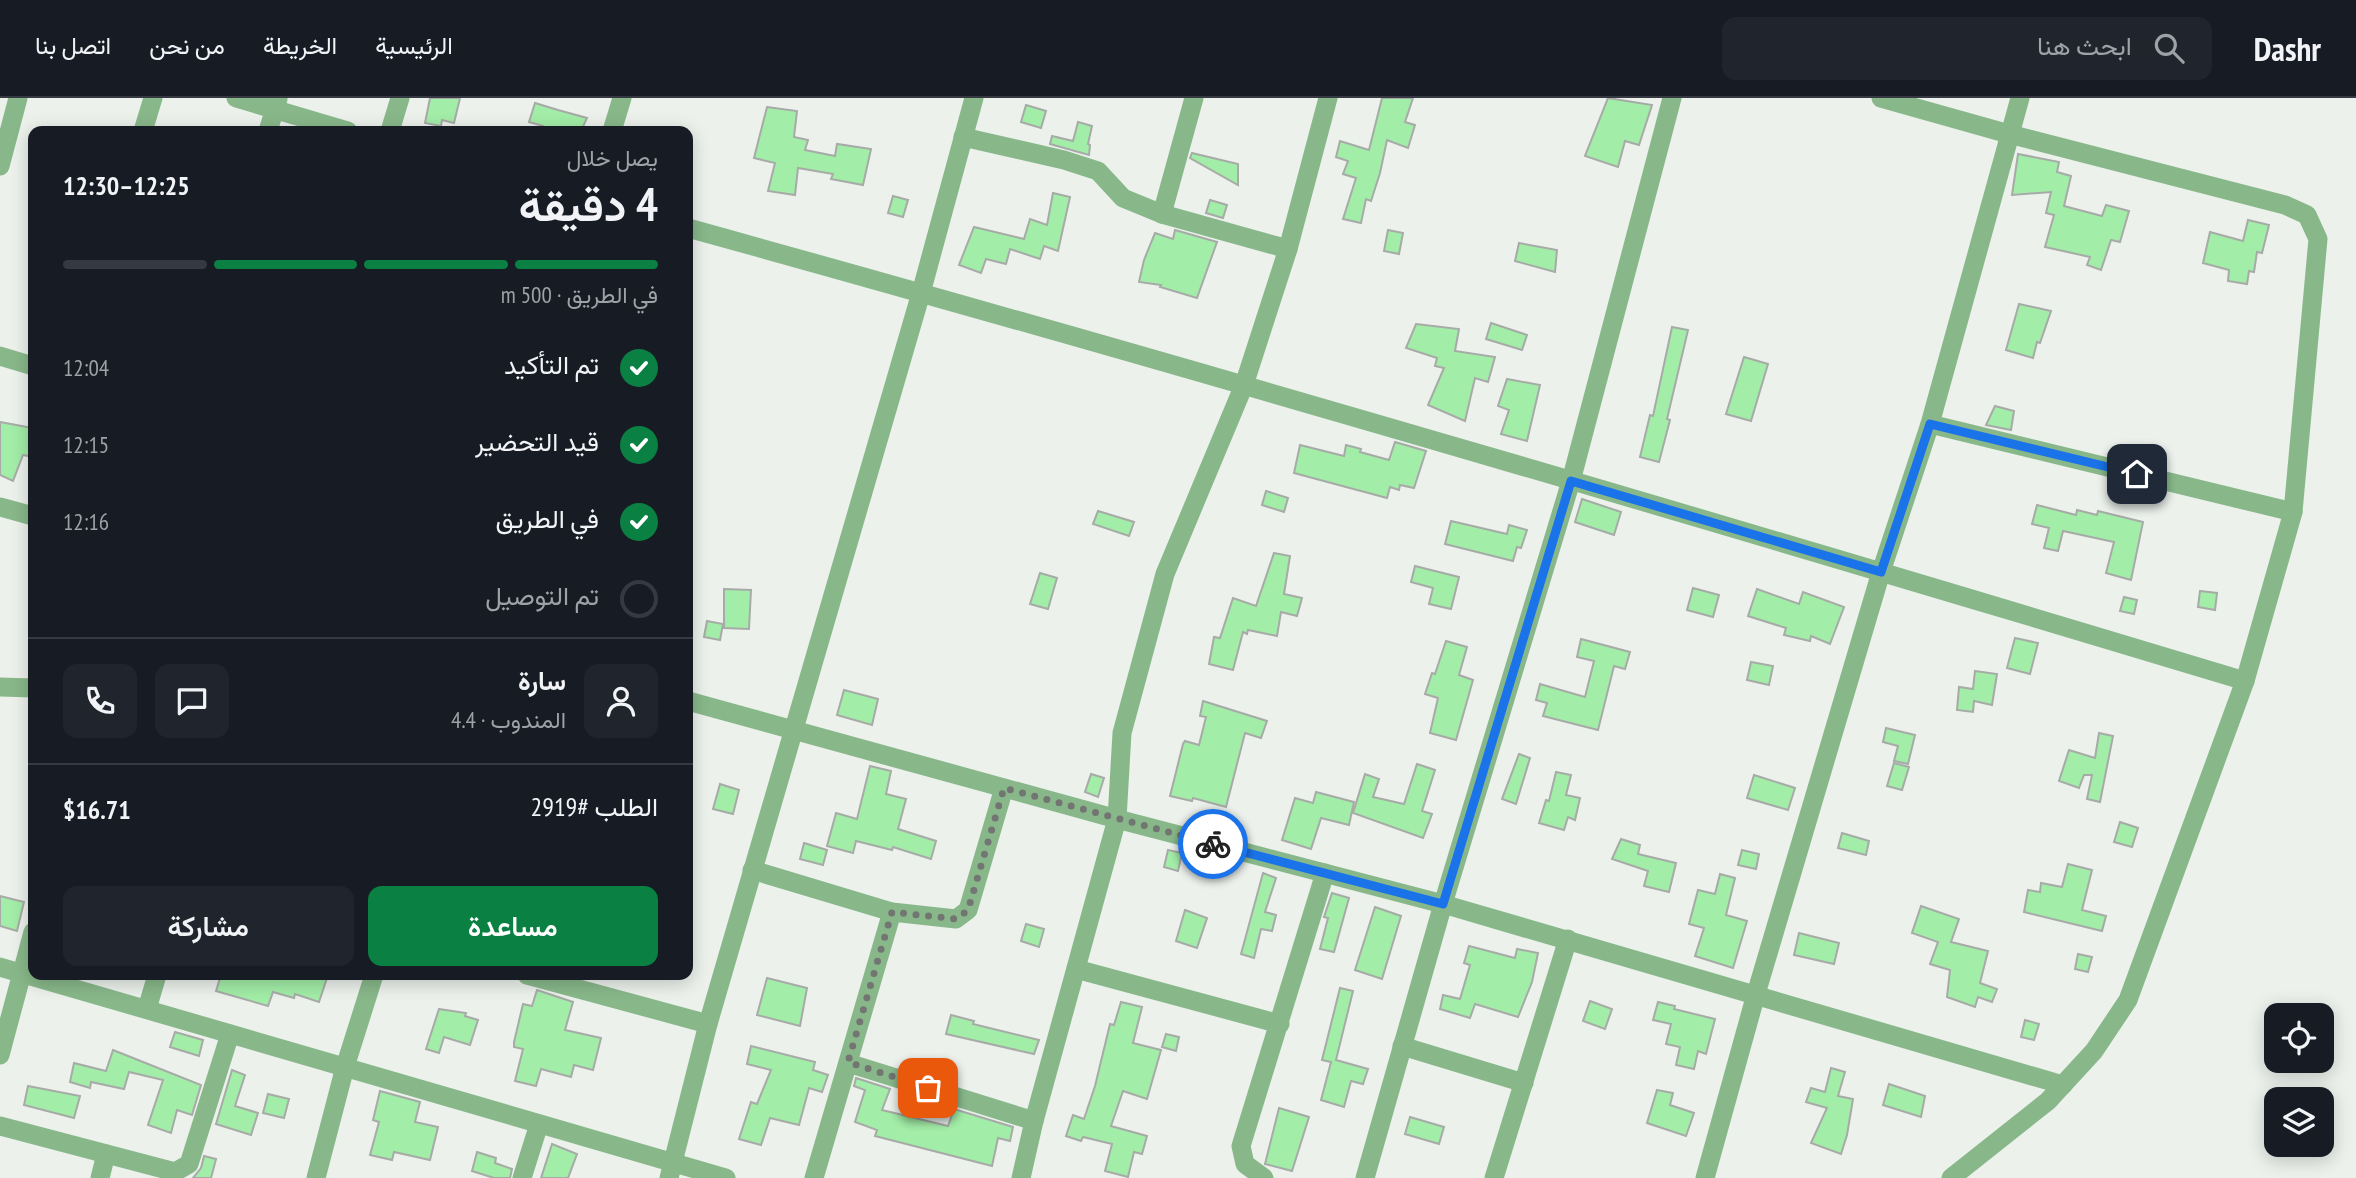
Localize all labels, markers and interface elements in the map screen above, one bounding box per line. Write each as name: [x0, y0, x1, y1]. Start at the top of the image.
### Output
search box: [1722, 17, 2212, 80]
text: Dashr: [2254, 27, 2321, 70]
text: ابحث هنا: [2037, 29, 2132, 62]
icon: search: [2150, 29, 2188, 67]
text: اتصل بنا: [35, 30, 111, 61]
text: من نحن: [149, 30, 225, 61]
text: الخريطة: [263, 30, 337, 61]
text: الرئيسية: [375, 30, 453, 61]
text: يصل خلال: [567, 143, 658, 172]
text: 12:25–12:30: [63, 169, 190, 202]
text: 4 دقيقة: [519, 174, 658, 234]
text: في الطريق · 500 m: [501, 280, 658, 309]
text: تم التأكيد: [504, 348, 599, 381]
icon: check: [620, 349, 658, 387]
text: 12:04: [63, 353, 109, 382]
text: قيد التحضير: [475, 425, 599, 458]
icon: check: [620, 426, 658, 464]
text: 12:15: [63, 430, 109, 459]
pin: [2107, 444, 2167, 504]
icon: home: [2118, 455, 2156, 493]
text: في الطريق: [495, 502, 599, 535]
icon: check: [620, 503, 658, 541]
text: 12:16: [63, 507, 109, 536]
text: تم التوصيل: [485, 579, 599, 612]
button: phone: [63, 664, 137, 738]
button: chat: [155, 664, 229, 738]
text: سارة: [518, 664, 566, 697]
button: person: [584, 664, 658, 738]
text: المندوب · 4.4: [451, 705, 566, 734]
text: الطلب #2919: [530, 790, 658, 823]
text: $16.71: [63, 793, 131, 826]
courier: [1178, 809, 1248, 879]
icon: bike: [1194, 825, 1232, 863]
button: مشاركة: [63, 886, 354, 966]
button: مساعدة: [368, 886, 658, 966]
map controls: [2264, 1003, 2334, 1157]
button: locate: [2264, 1003, 2334, 1073]
pin: [898, 1058, 958, 1118]
icon: bag: [909, 1069, 947, 1107]
button: layers: [2264, 1087, 2334, 1157]

